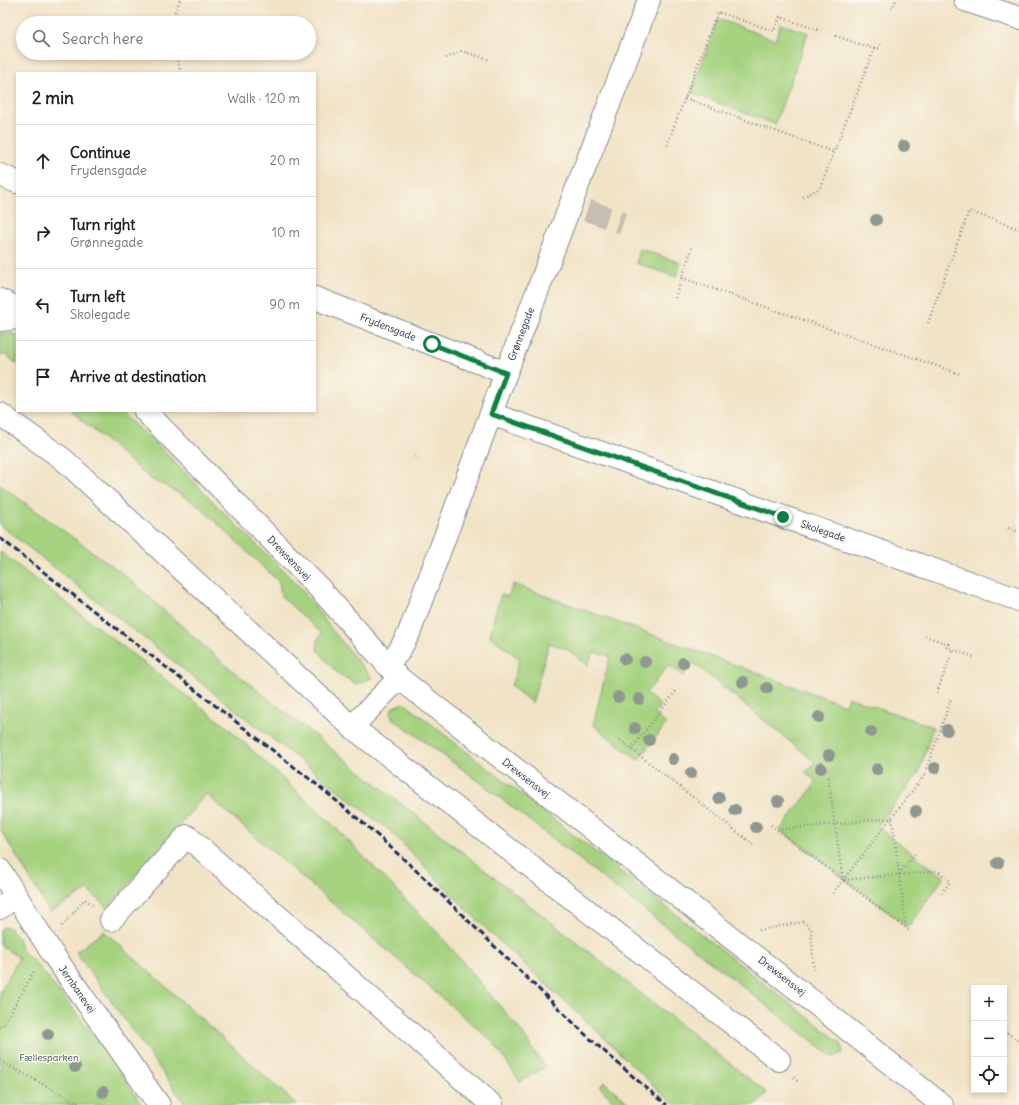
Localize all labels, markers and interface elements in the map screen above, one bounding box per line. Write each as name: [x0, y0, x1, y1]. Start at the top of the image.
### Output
search box: [16, 16, 316, 60]
icon: search: [30, 27, 52, 49]
text: Search here: [62, 29, 143, 48]
text: 2 min: [32, 87, 74, 109]
text: Walk · 120 m: [227, 90, 300, 107]
text: Continue: [70, 143, 131, 162]
icon: ahead: [32, 150, 54, 172]
text: 20 m: [270, 152, 300, 169]
text: Frydensgade: [70, 162, 147, 179]
text: Turn right: [70, 215, 135, 234]
icon: right: [32, 222, 54, 244]
text: 10 m: [272, 224, 300, 241]
text: Grønnegade: [70, 234, 143, 251]
text: Turn left: [70, 287, 125, 306]
icon: left: [32, 294, 54, 316]
text: 90 m: [269, 296, 300, 313]
street label: Grønnegade: [505, 305, 537, 363]
text: Skolegade: [70, 306, 130, 323]
street label: Frydensgade: [358, 310, 418, 344]
route start: [423, 335, 441, 353]
icon: arrive: [32, 366, 54, 388]
text: Arrive at destination: [70, 367, 206, 386]
route end: [774, 508, 792, 526]
street label: Skolegade: [799, 517, 847, 545]
street label: Drewsensvej: [265, 533, 313, 583]
street label: Drewsensvej: [500, 755, 552, 801]
street label: Drewsensvej: [756, 953, 808, 999]
street label: Jernbanevej: [56, 963, 98, 1015]
map controls: [971, 985, 1007, 1093]
button: +: [971, 985, 1007, 1021]
button: −: [971, 1021, 1007, 1057]
park label: Fællesparken: [19, 1051, 79, 1064]
button: locate: [971, 1057, 1007, 1093]

